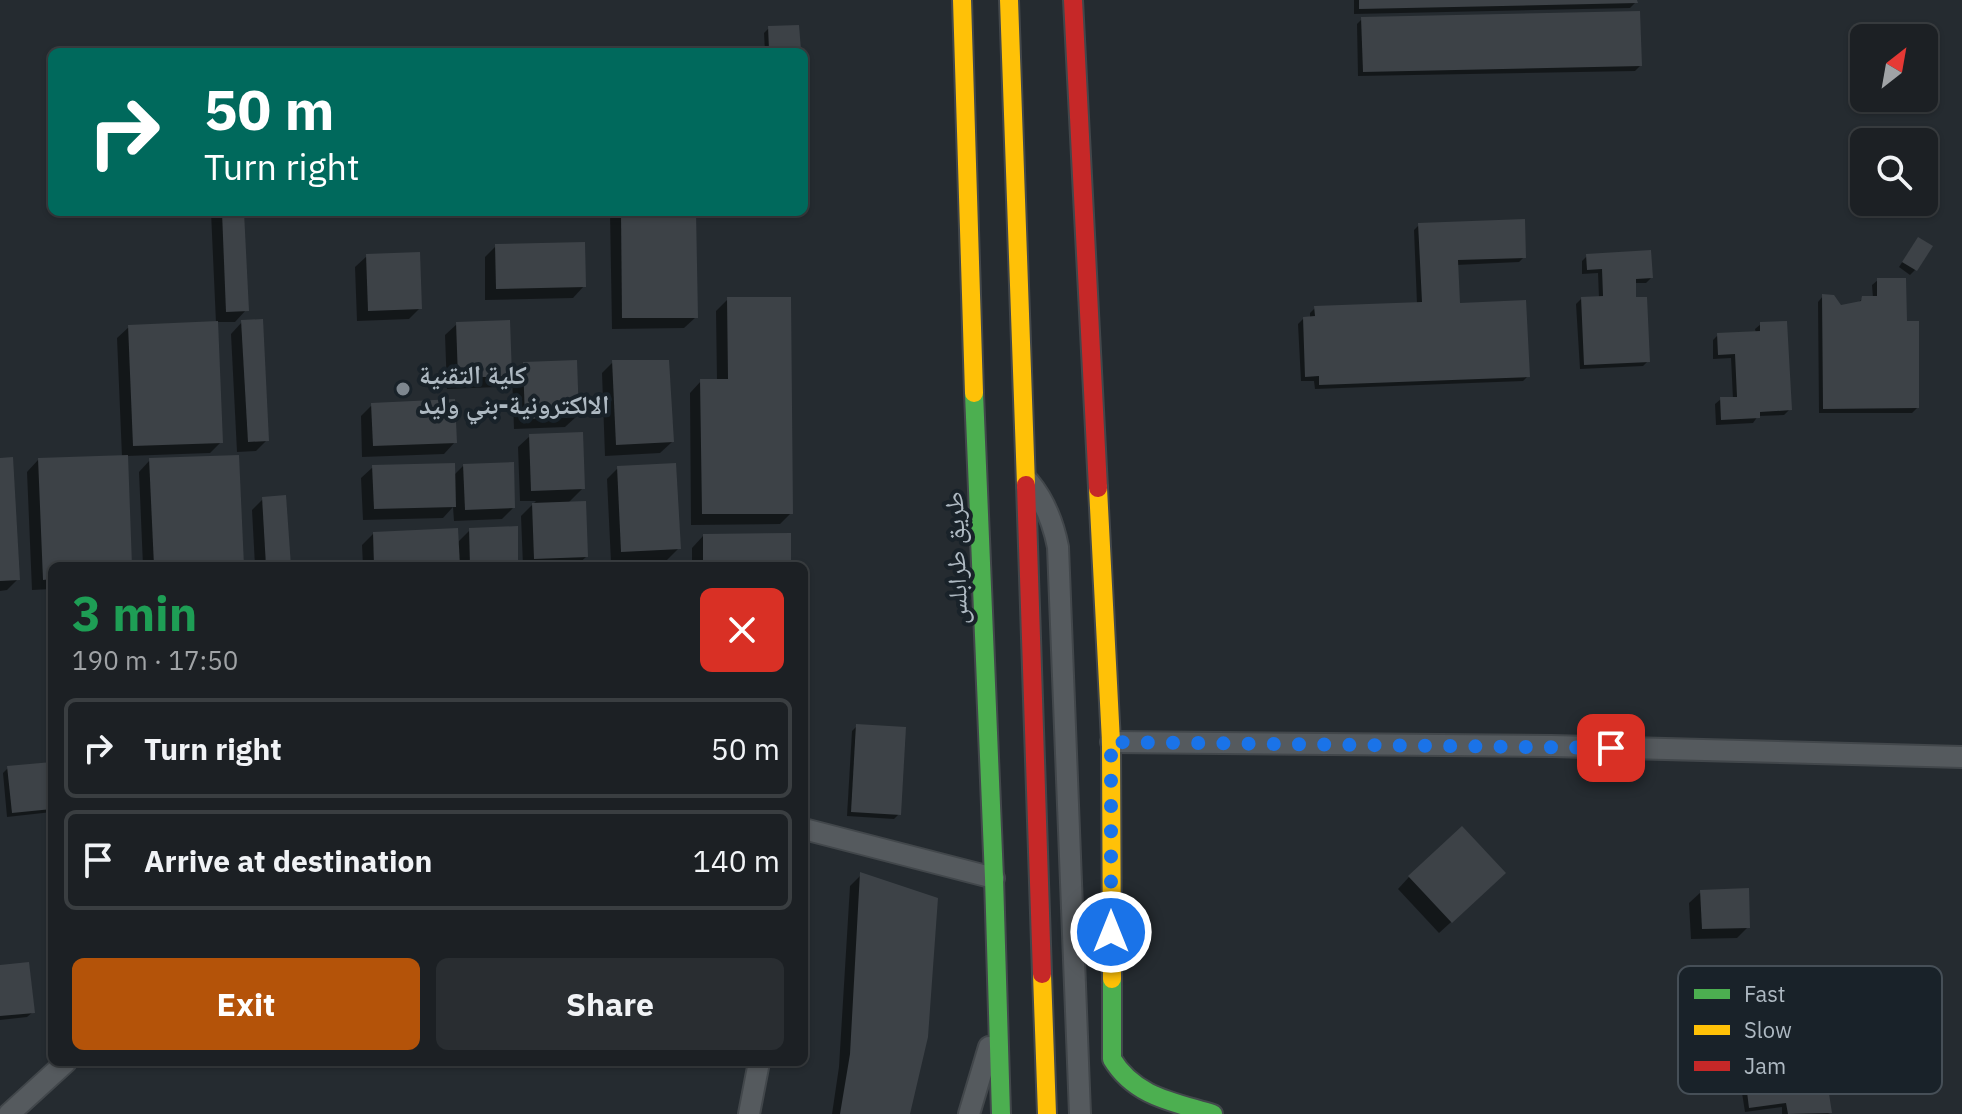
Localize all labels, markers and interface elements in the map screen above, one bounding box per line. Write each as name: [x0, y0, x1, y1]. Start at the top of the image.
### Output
north arrow: [1850, 24, 1938, 112]
map controls: [1850, 24, 1938, 216]
text: 50 m: [204, 73, 334, 145]
icon: right: [72, 80, 176, 184]
button: search: [1850, 128, 1938, 216]
text: Turn right: [204, 143, 360, 190]
place label: كلية التقنية الالكترونية-بني وليد: [419, 357, 609, 425]
marker: كلية التقنية الالكترونية-بني وليد: [394, 380, 412, 398]
street label: طريق طرابلس: [936, 491, 974, 625]
text: 3 min: [72, 582, 197, 644]
button: close: [700, 588, 784, 672]
text: 190 m · 17:50: [72, 643, 238, 677]
pin: [1577, 714, 1645, 782]
icon: right: [76, 726, 120, 770]
icon: arrive: [1589, 726, 1633, 770]
text: Turn right: [144, 729, 282, 768]
text: 50 m: [711, 729, 780, 768]
icon: arrive: [76, 838, 120, 882]
text: Arrive at destination: [144, 841, 432, 880]
text: 140 m: [693, 841, 780, 880]
position arrow: [1069, 890, 1153, 974]
button: Exit: [72, 958, 420, 1050]
button: Share: [436, 958, 784, 1050]
legend: [1678, 966, 1942, 1094]
text: Fast: [1744, 979, 1785, 1008]
text: Slow: [1744, 1015, 1792, 1044]
text: Jam: [1744, 1051, 1786, 1080]

